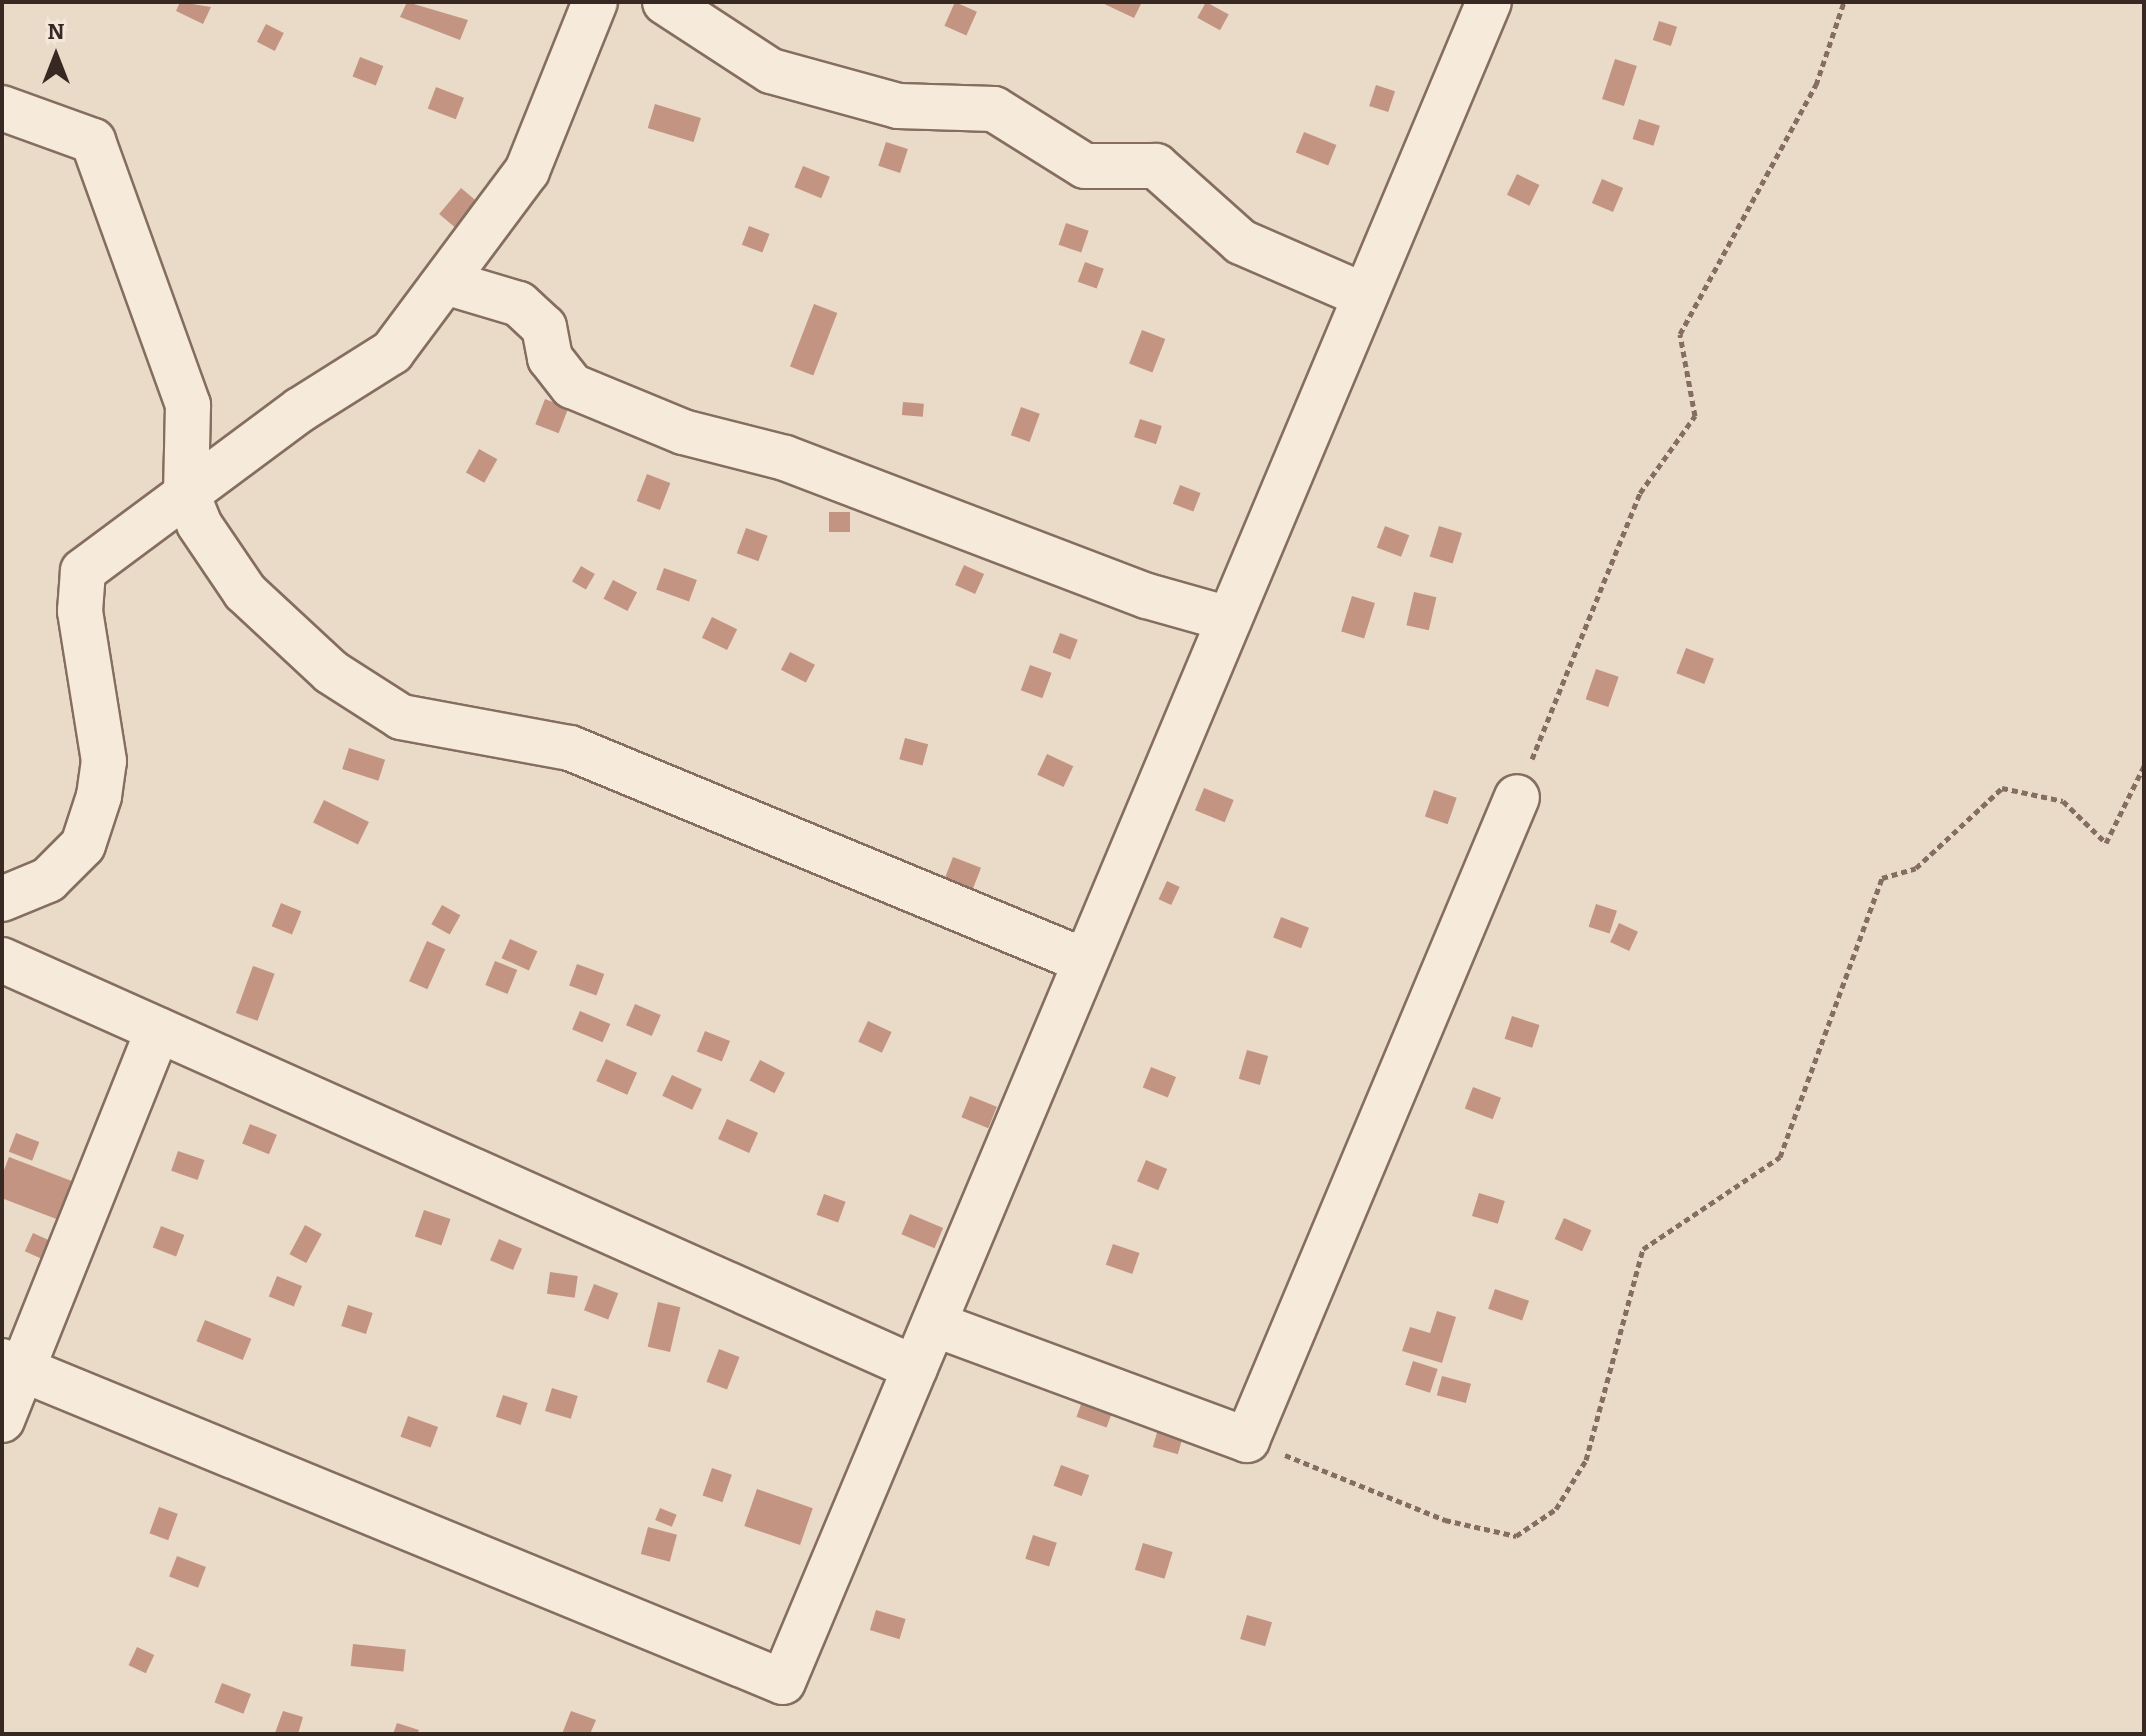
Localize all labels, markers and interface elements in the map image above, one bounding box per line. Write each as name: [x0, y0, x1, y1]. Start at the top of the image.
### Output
north arrow: [16, 16, 96, 96]
text: N: [48, 18, 64, 45]

